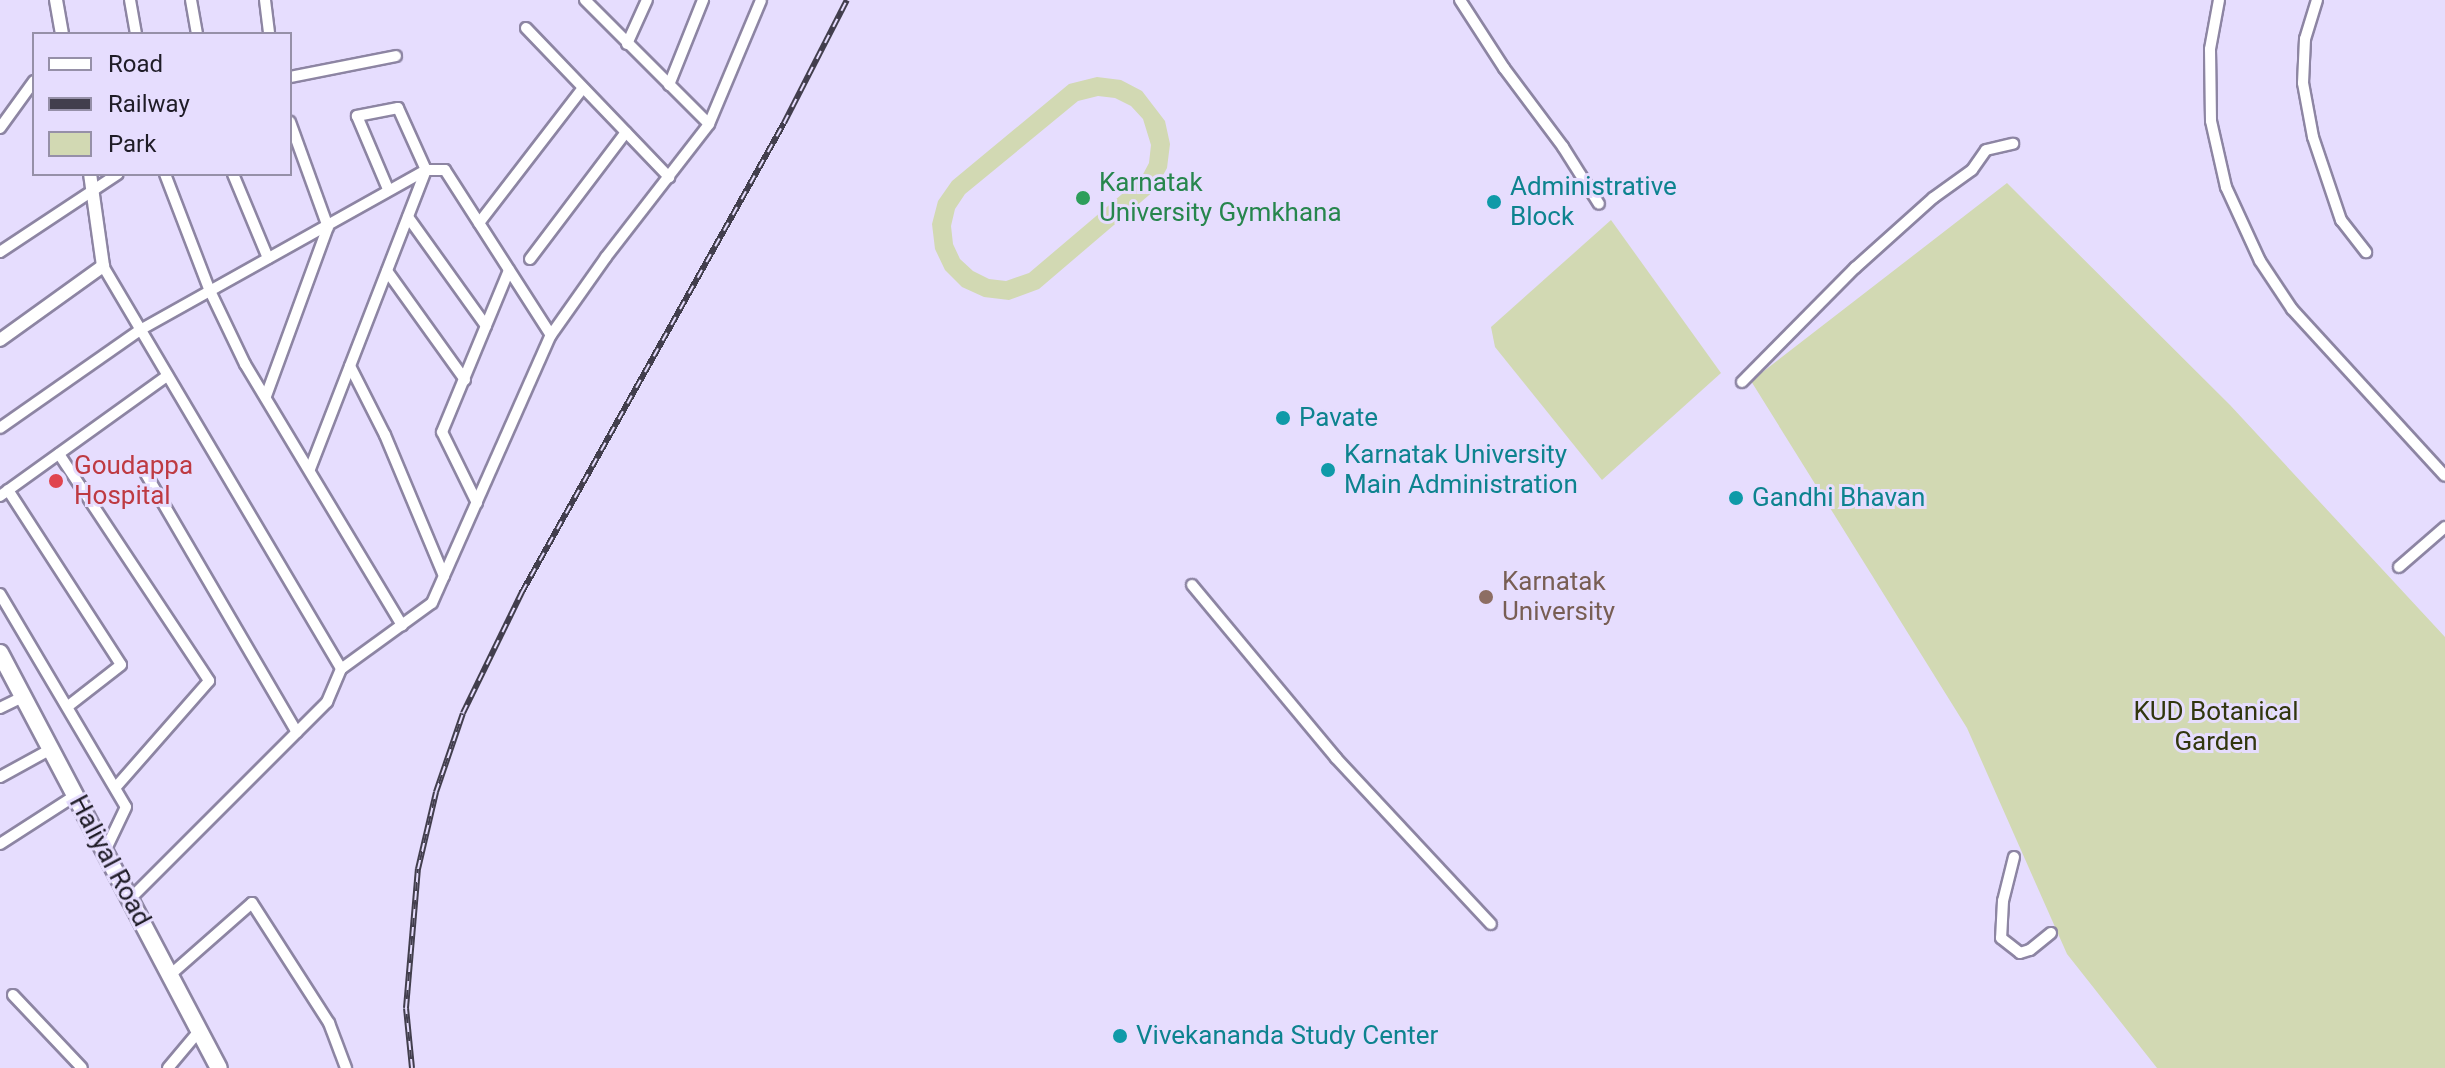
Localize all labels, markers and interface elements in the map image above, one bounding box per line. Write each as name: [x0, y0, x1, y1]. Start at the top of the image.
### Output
legend: [32, 32, 292, 176]
text: Road: [108, 50, 163, 78]
text: Railway: [108, 90, 190, 118]
text: Park: [108, 130, 156, 158]
place label: Karnatak University Gymkhana: [1099, 167, 1342, 228]
place label: Administrative Block: [1510, 171, 1677, 232]
marker: Karnatak University Gymkhana: [1074, 189, 1092, 207]
marker: Administrative Block: [1485, 193, 1503, 211]
place label: Pavate: [1299, 402, 1378, 434]
marker: Pavate: [1274, 409, 1292, 427]
place label: Karnatak University Main Administration: [1344, 439, 1578, 500]
place label: Goudappa Hospital: [74, 450, 193, 512]
marker: Karnatak University Main Administration: [1319, 461, 1337, 479]
marker: Goudappa Hospital: [45, 470, 67, 492]
place label: Gandhi Bhavan: [1752, 482, 1925, 514]
marker: Gandhi Bhavan: [1727, 489, 1745, 507]
place label: Karnatak University: [1502, 566, 1615, 628]
marker: Karnatak University: [1477, 588, 1495, 606]
park label: KUD Botanical Garden: [2133, 696, 2299, 758]
street label: Haliyal Road: [62, 790, 158, 932]
place label: Vivekananda Study Center: [1136, 1020, 1438, 1052]
marker: Vivekananda Study Center: [1111, 1027, 1129, 1045]

